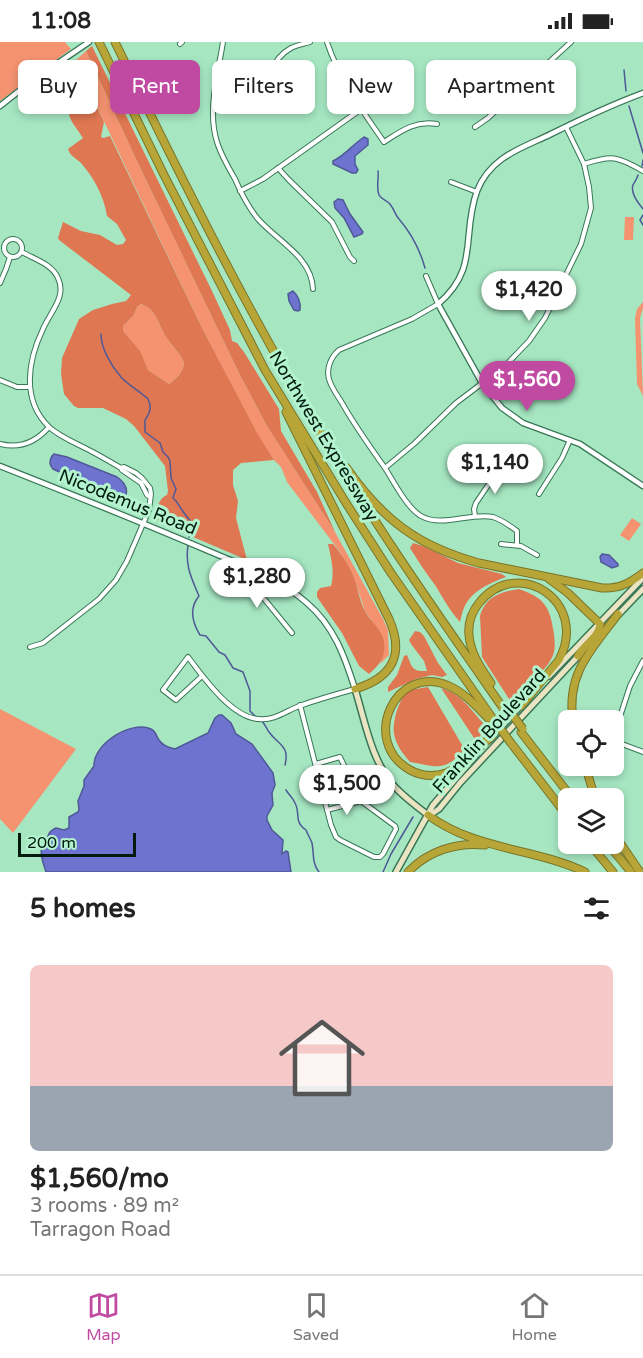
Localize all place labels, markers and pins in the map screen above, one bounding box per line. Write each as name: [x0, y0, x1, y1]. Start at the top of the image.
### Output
pin: $1,420: [480, 271, 578, 322]
pin: $1,560: [478, 361, 576, 412]
pin: $1,140: [446, 444, 544, 495]
pin: $1,280: [208, 558, 306, 609]
pin: $1,500: [298, 765, 396, 816]

